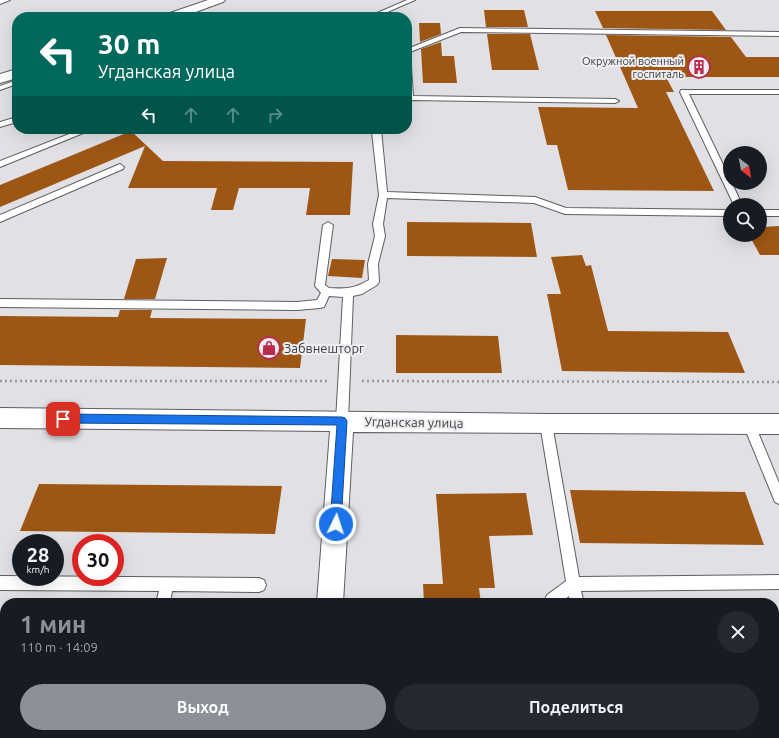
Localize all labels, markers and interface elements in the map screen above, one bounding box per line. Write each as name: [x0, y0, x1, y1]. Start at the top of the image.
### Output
icon: left: [32, 28, 84, 80]
text: 30 m: [98, 28, 160, 59]
building icon: Окружной военный госпиталь: [686, 54, 712, 80]
place label: Окружной военный госпиталь: [582, 55, 684, 80]
text: Угданская улица: [98, 61, 235, 81]
icon: left: [138, 104, 160, 126]
icon: ahead: [180, 104, 202, 126]
icon: ahead: [222, 104, 244, 126]
icon: right: [264, 104, 286, 126]
north arrow: [723, 146, 767, 190]
map controls: [723, 146, 767, 242]
button: search: [723, 198, 767, 242]
shop icon: Забвнешторг: [256, 335, 282, 361]
place label: Забвнешторг: [284, 341, 365, 355]
pin: [46, 402, 80, 436]
icon: arrive: [52, 408, 74, 430]
street label: Угданская улица: [364, 414, 464, 430]
position arrow: [315, 503, 357, 545]
speed limit sign: 30: [72, 534, 124, 586]
text: 28: [27, 543, 49, 566]
text: km/h: [26, 564, 50, 575]
text: 1 мин: [20, 611, 86, 638]
button: close: [717, 611, 759, 653]
text: 110 m · 14:09: [20, 640, 98, 654]
button: Выход: [20, 684, 386, 730]
button: Поделиться: [394, 684, 759, 730]

